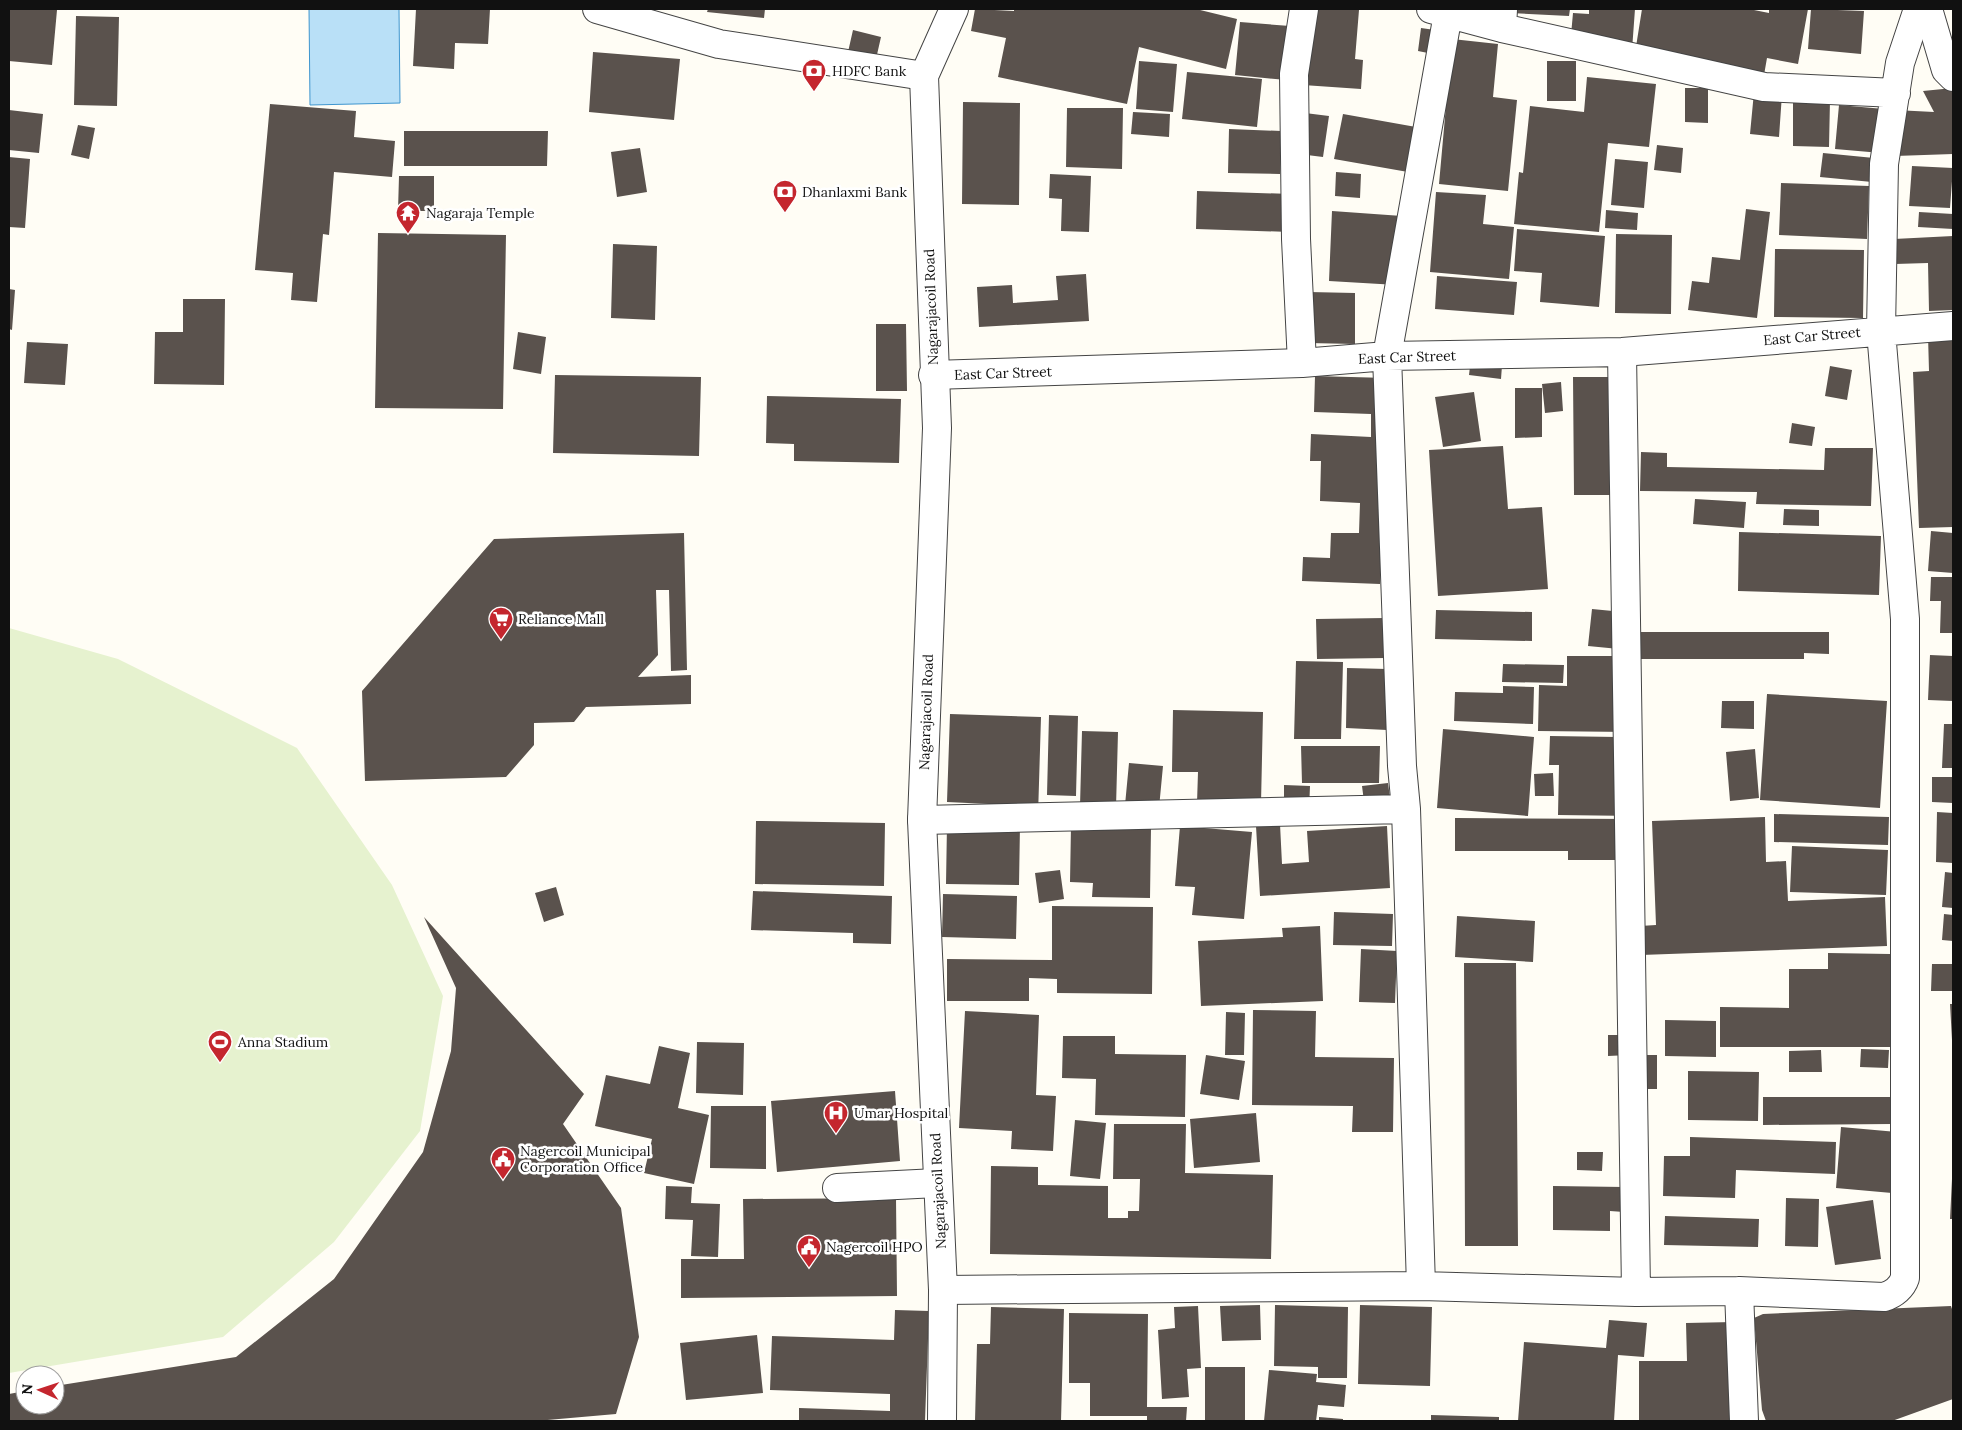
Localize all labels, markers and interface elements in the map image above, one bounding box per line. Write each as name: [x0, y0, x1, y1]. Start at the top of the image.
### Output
bank icon: HDFC Bank: [801, 58, 827, 92]
place label: HDFC Bank: [832, 62, 907, 80]
bank icon: Dhanlaxmi Bank: [772, 179, 798, 213]
place label: Dhanlaxmi Bank: [802, 183, 907, 201]
temple icon: Nagaraja Temple: [395, 200, 421, 234]
place label: Nagaraja Temple: [426, 204, 535, 222]
street label: Nagarajacoil Road: [920, 249, 942, 365]
street label: East Car Street: [1762, 323, 1862, 349]
street label: East Car Street: [1358, 346, 1457, 368]
street label: East Car Street: [954, 362, 1053, 384]
supermarket icon: Reliance Mall: [488, 606, 514, 640]
place label: Reliance Mall: [518, 610, 604, 628]
street label: Nagarajacoil Road: [915, 654, 937, 770]
sports icon: Anna Stadium: [207, 1029, 233, 1063]
place label: Anna Stadium: [237, 1033, 329, 1051]
hospital icon: Umar Hospital: [823, 1100, 849, 1134]
place label: Umar Hospital: [854, 1104, 948, 1122]
street label: Nagarajacoil Road: [926, 1132, 950, 1250]
place label: Nagercoil Municipal Corporation Office: [520, 1142, 651, 1176]
public building icon: Nagercoil Municipal Corporation Office: [490, 1146, 516, 1180]
public building icon: Nagercoil HPO: [796, 1234, 822, 1268]
place label: Nagercoil HPO: [826, 1238, 923, 1256]
north arrow: [15, 1365, 65, 1415]
text: N: [18, 1383, 36, 1395]

